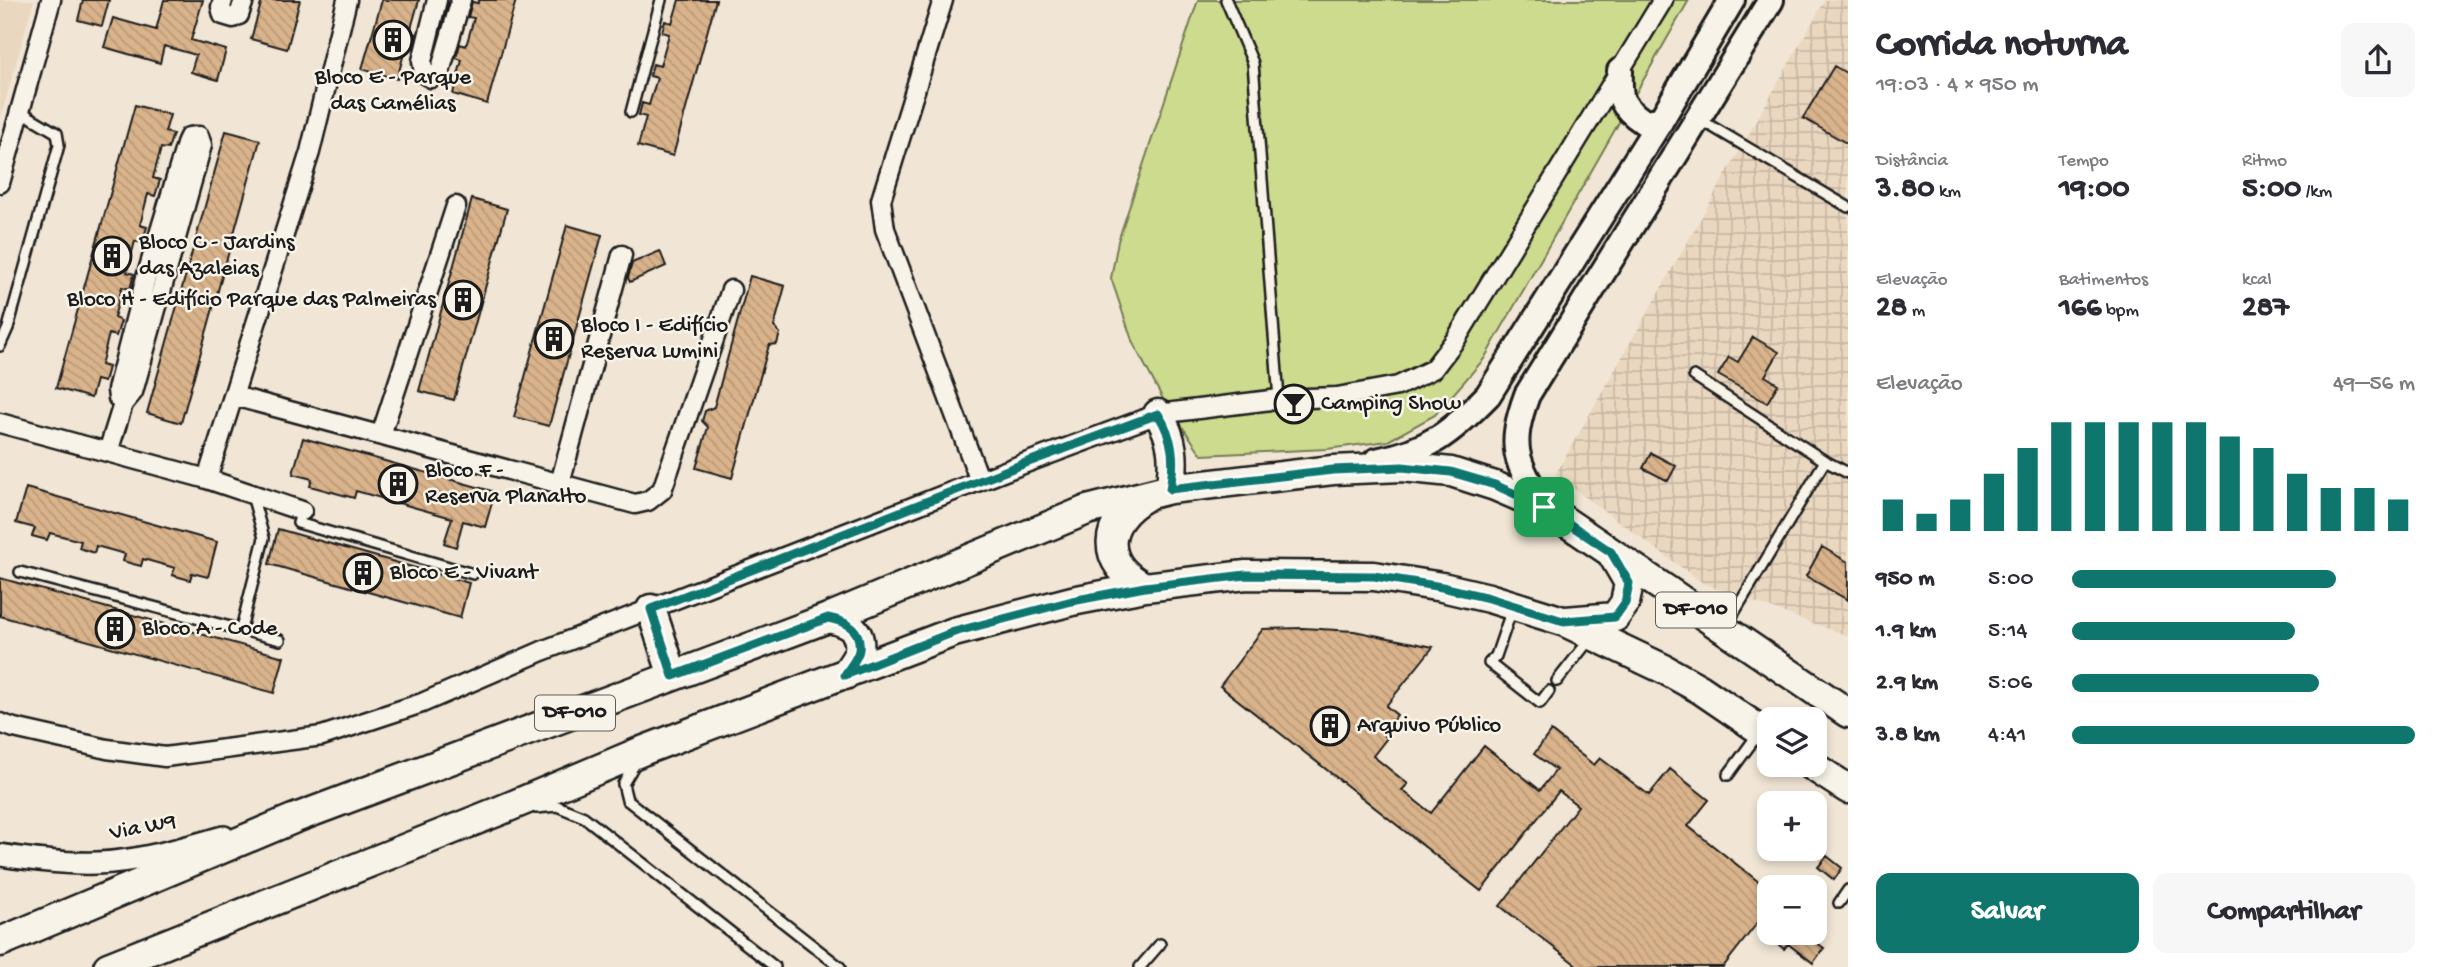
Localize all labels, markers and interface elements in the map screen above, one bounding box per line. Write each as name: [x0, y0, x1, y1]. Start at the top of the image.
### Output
building icon: Bloco E - Parque das Camélias: [372, 19, 414, 61]
button: share: [2341, 23, 2415, 97]
text: Corrida noturna: [1876, 24, 2128, 68]
place label: Bloco E - Parque das Camélias: [314, 65, 472, 118]
text: 19:03 · 4 × 950 m: [1876, 72, 2038, 99]
text: Distância: [1876, 150, 1948, 173]
text: Tempo: [2059, 150, 2109, 173]
text: Ritmo: [2242, 150, 2287, 173]
text: 3.80: [1876, 173, 1934, 208]
text: 19:00: [2059, 173, 2130, 208]
text: 5:00: [2242, 173, 2301, 208]
text: km: [1934, 181, 1961, 204]
text: /km: [2301, 181, 2332, 204]
place label: Bloco C - Jardins das Azaleias: [138, 230, 295, 283]
building icon: Bloco C - Jardins das Azaleias: [91, 235, 133, 277]
text: Elevação: [1876, 269, 1948, 292]
text: Batimentos: [2059, 269, 2148, 292]
text: kcal: [2242, 269, 2272, 292]
building icon: Bloco H - Edifício Parque das Palmeiras: [442, 279, 484, 321]
place label: Bloco H - Edifício Parque das Palmeiras: [66, 287, 437, 314]
text: 28: [1876, 292, 1907, 327]
text: 166: [2059, 292, 2102, 327]
text: 287: [2242, 292, 2289, 327]
text: m: [1907, 300, 1925, 323]
text: bpm: [2102, 300, 2139, 323]
place label: Bloco I - Edifício Reserva Lumini: [580, 313, 728, 366]
building icon: Bloco I - Edifício Reserva Lumini: [533, 318, 575, 360]
text: Elevação: [1876, 371, 1963, 398]
text: 49–56 m: [2333, 371, 2415, 398]
bar icon: Camping Show: [1273, 383, 1315, 425]
place label: Camping Show: [1321, 391, 1461, 418]
place label: Bloco F - Reserva Planalto: [424, 458, 586, 511]
building icon: Bloco F - Reserva Planalto: [377, 463, 419, 505]
pin: [1514, 477, 1574, 537]
icon: arrive: [1525, 488, 1563, 526]
building icon: Bloco E - Vivant: [342, 552, 384, 594]
place label: Bloco E - Vivant: [389, 560, 539, 587]
text: 950 m: [1876, 566, 1934, 593]
text: 5:00: [1988, 566, 2033, 593]
road number: DF-010: [1656, 592, 1736, 628]
building icon: Bloco A - Code: [94, 608, 136, 650]
place label: Bloco A - Code: [141, 616, 279, 643]
text: 1.9 km: [1876, 618, 1936, 645]
text: 5:14: [1988, 618, 2028, 645]
text: 2.9 km: [1876, 670, 1938, 697]
text: 5:06: [1988, 670, 2032, 697]
road number: DF-010: [535, 696, 615, 730]
building icon: Arquivo Público: [1309, 705, 1351, 747]
map controls: [1757, 707, 1827, 945]
button: layers: [1757, 707, 1827, 777]
place label: Arquivo Público: [1357, 713, 1501, 740]
text: 3.8 km: [1876, 722, 1940, 749]
text: 4:41: [1988, 722, 2026, 749]
button: +: [1757, 791, 1827, 861]
street label: Via W9: [107, 808, 179, 848]
button: Salvar: [1876, 873, 2139, 953]
button: Compartilhar: [2153, 873, 2415, 953]
button: −: [1757, 875, 1827, 945]

